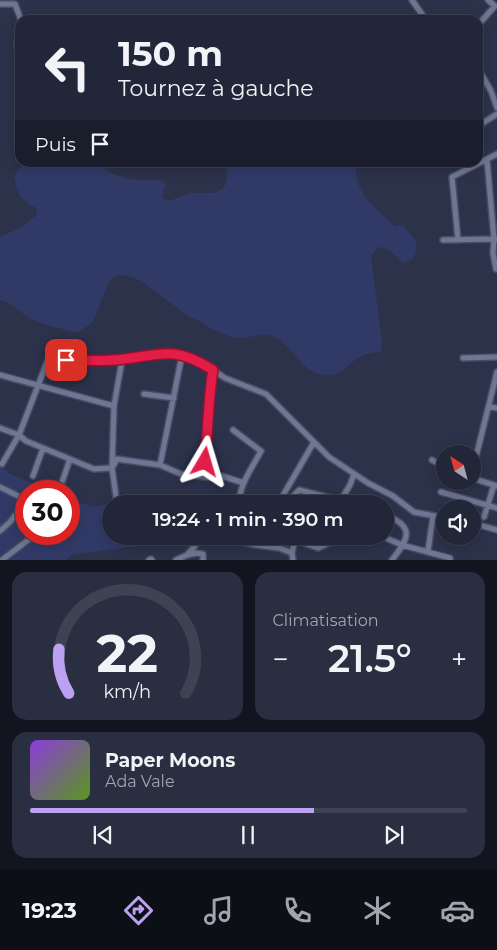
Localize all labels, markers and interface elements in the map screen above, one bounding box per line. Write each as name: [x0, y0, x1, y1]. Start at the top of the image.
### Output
text: 150 m: [118, 32, 223, 75]
icon: left: [35, 35, 100, 100]
text: Tournez à gauche: [118, 75, 314, 102]
icon: arrive: [86, 130, 114, 158]
text: Puis: [35, 133, 76, 156]
pin: [45, 339, 87, 381]
icon: arrive: [52, 346, 80, 374]
position arrow: [178, 435, 230, 487]
north arrow: [436, 445, 481, 490]
map controls: [436, 445, 481, 545]
speed limit sign: 30: [15, 480, 80, 545]
button: sound: [436, 500, 481, 545]
text: 19:24 · 1 min · 390 m: [152, 508, 344, 531]
text: Climatisation: [273, 611, 379, 630]
text: 22: [97, 622, 158, 685]
text: 21.5°: [328, 635, 412, 682]
text: −: [273, 642, 289, 676]
text: +: [451, 642, 467, 676]
text: km/h: [103, 681, 151, 702]
text: Paper Moons: [105, 749, 235, 772]
text: Ada Vale: [105, 772, 175, 791]
icon: previous: [89, 821, 117, 849]
icon: pause: [234, 821, 262, 849]
icon: next: [380, 821, 408, 849]
icon: directions: [121, 893, 156, 928]
icon: music: [201, 893, 236, 928]
icon: phone: [280, 893, 315, 928]
icon: climate: [360, 893, 395, 928]
icon: car: [440, 893, 475, 928]
text: 19:23: [22, 897, 77, 924]

